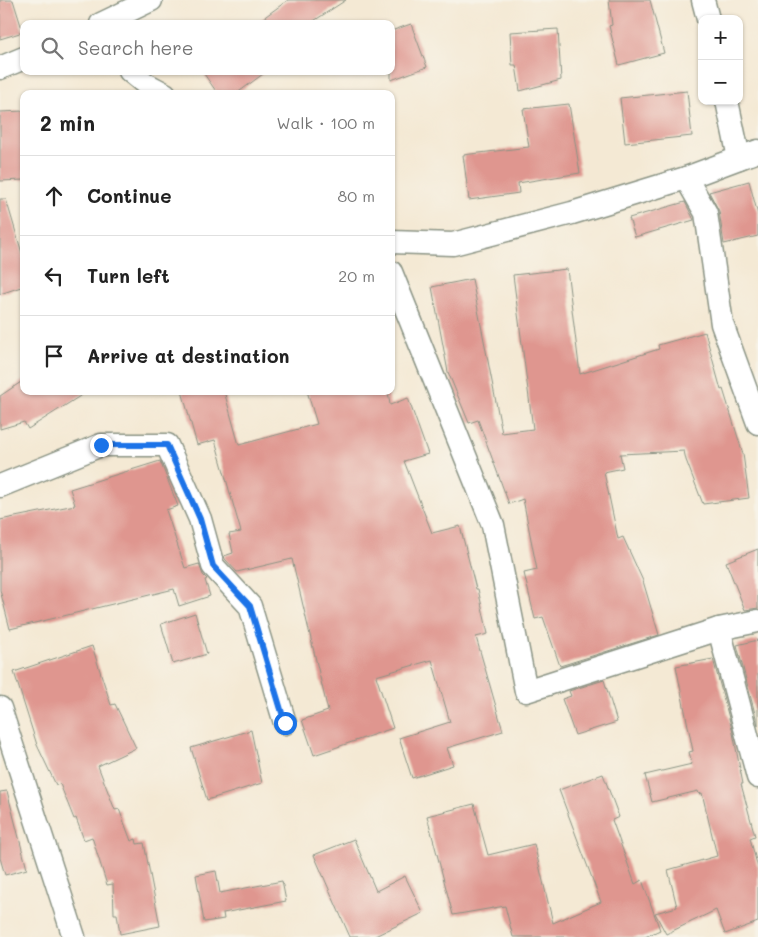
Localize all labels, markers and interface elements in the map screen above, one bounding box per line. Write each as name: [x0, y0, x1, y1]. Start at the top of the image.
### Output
map controls: [698, 15, 743, 105]
button: +: [698, 15, 743, 60]
search box: [20, 20, 395, 75]
icon: search: [38, 34, 66, 62]
text: Search here: [78, 35, 194, 60]
button: −: [698, 60, 743, 105]
text: 2 min: [40, 109, 95, 136]
text: Walk · 100 m: [276, 112, 375, 133]
icon: ahead: [40, 182, 68, 210]
text: Continue: [87, 183, 172, 208]
text: 80 m: [338, 185, 375, 206]
icon: left: [40, 262, 68, 290]
text: Turn left: [87, 263, 170, 288]
text: 20 m: [338, 265, 375, 286]
icon: arrive: [40, 342, 68, 370]
text: Arrive at destination: [87, 343, 290, 368]
route end: [90, 434, 113, 457]
route start: [274, 712, 297, 735]

